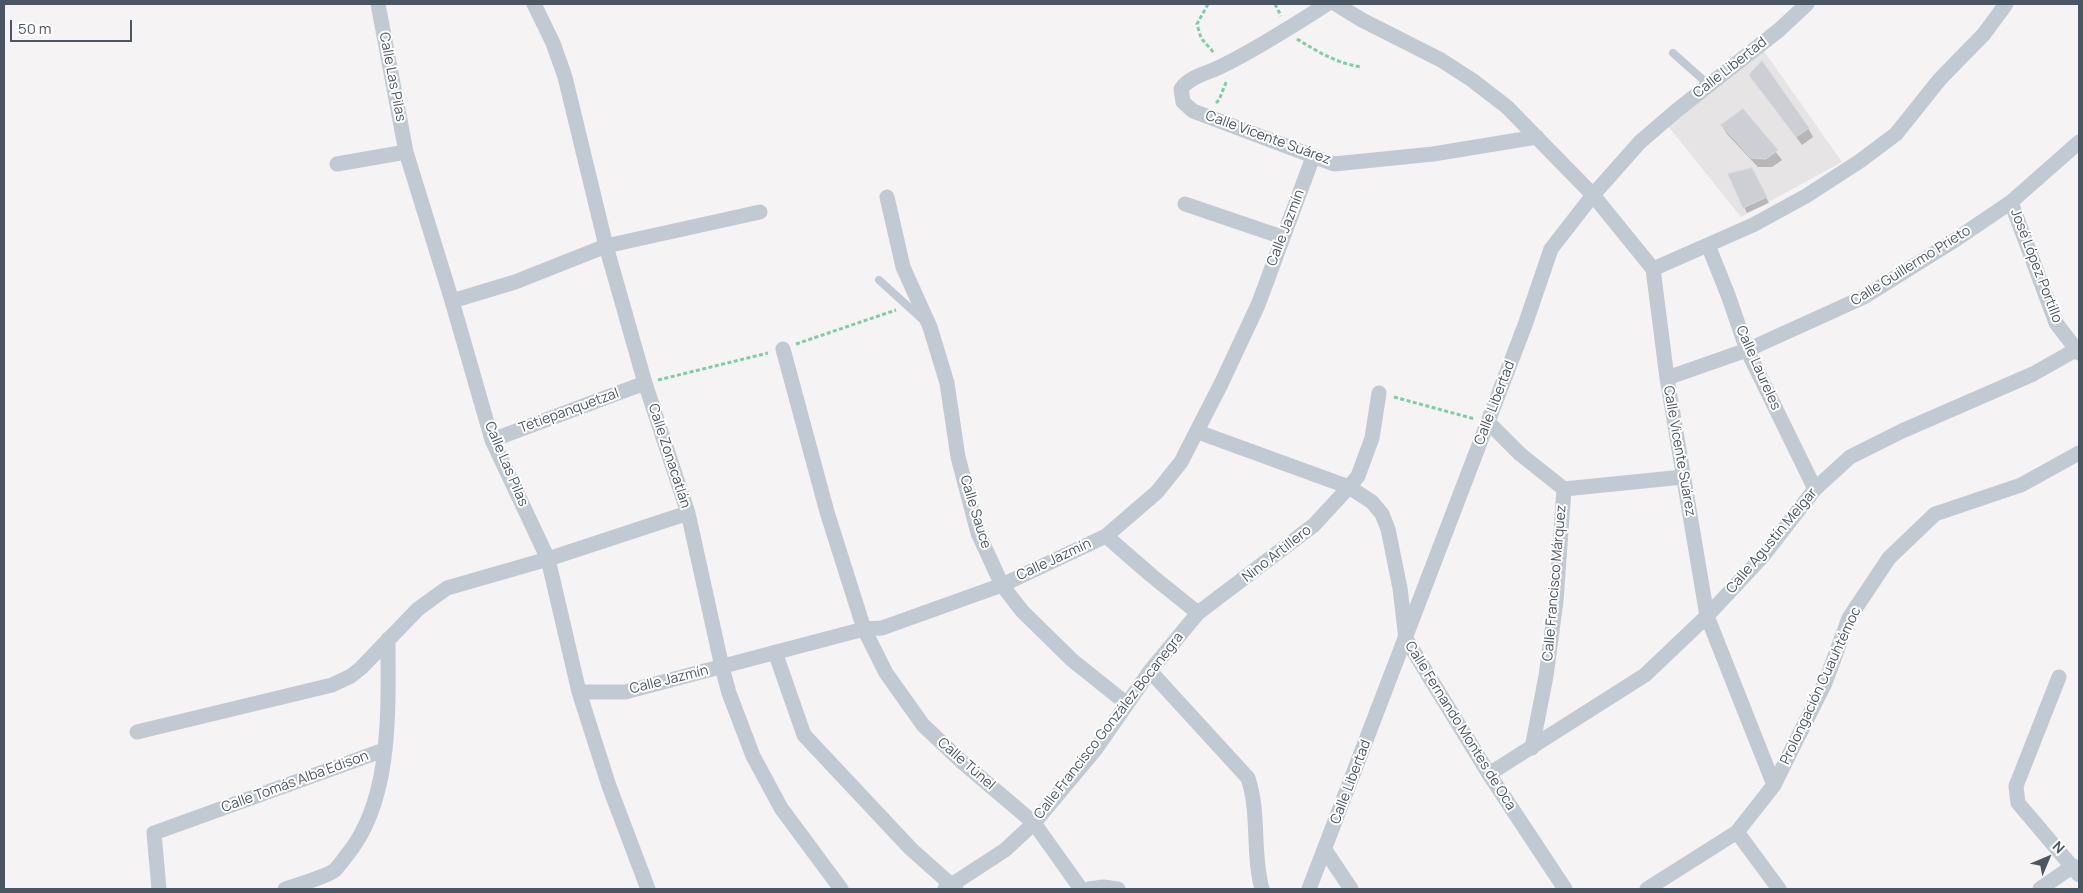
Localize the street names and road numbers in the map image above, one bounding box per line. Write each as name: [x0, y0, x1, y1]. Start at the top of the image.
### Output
street label: Calle Las Pilas: [375, 31, 409, 123]
street label: Calle Libertad: [1690, 34, 1770, 102]
street label: Calle Vicente Suárez: [1203, 108, 1333, 168]
street label: Calle Jazmín: [1264, 187, 1308, 269]
street label: José López Portillo: [2007, 207, 2065, 325]
street label: Calle Guillermo Prieto: [1848, 222, 1974, 310]
street label: Calle Laureles: [1732, 323, 1784, 413]
street label: Calle Libertad: [1471, 358, 1519, 448]
street label: Calle Vicente Suárez: [1659, 384, 1699, 518]
street label: Tetiepanquetzal: [517, 385, 621, 437]
street label: Calle Zonacatlán: [644, 402, 694, 510]
street label: Calle Las Pilas: [481, 419, 531, 509]
street label: Calle Sauce: [956, 473, 994, 551]
street label: Calle Agustín Melgar: [1723, 485, 1821, 597]
street label: Calle Francisco Márquez: [1540, 504, 1570, 662]
street label: Nino Artillero: [1239, 522, 1315, 586]
street label: Calle Jazmín: [1014, 535, 1094, 585]
street label: Prolongación Cuauhtémoc: [1777, 605, 1865, 767]
street label: Calle Francisco González Bocanegra: [1031, 629, 1187, 823]
street label: Calle Fernando Montes de Oca: [1401, 638, 1519, 814]
street label: Calle Jazmín: [628, 662, 710, 698]
street label: Calle Túnel: [934, 734, 998, 794]
street label: Calle Libertad: [1327, 737, 1375, 827]
street label: Calle Tomás Alba Edison: [219, 748, 371, 816]

